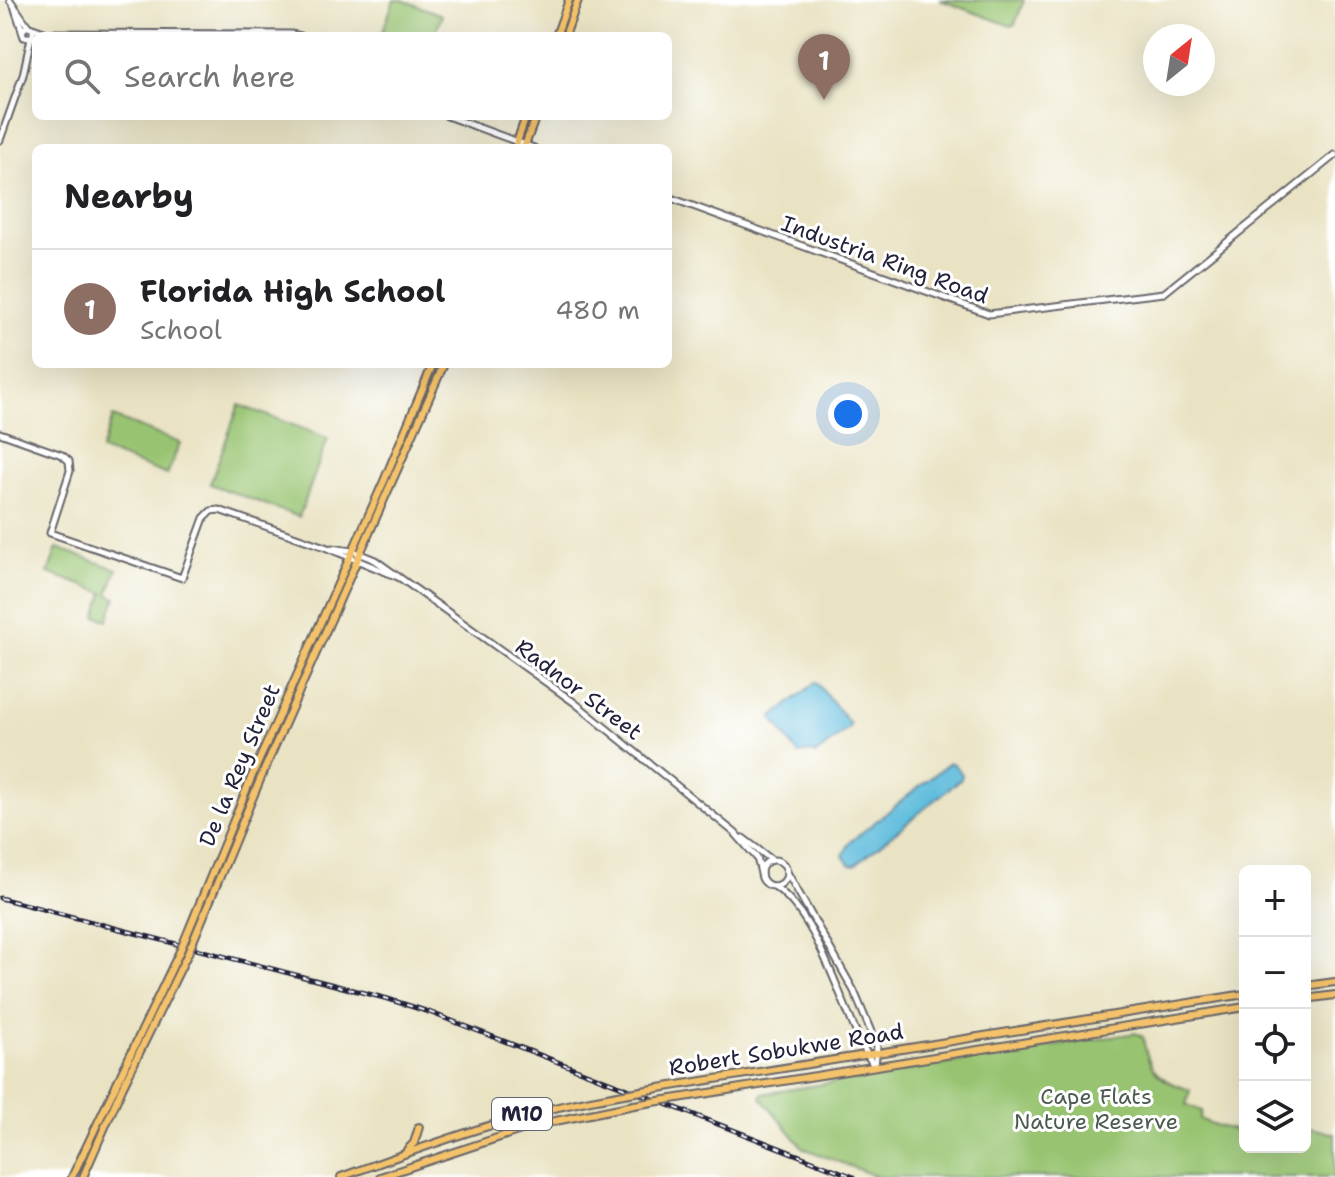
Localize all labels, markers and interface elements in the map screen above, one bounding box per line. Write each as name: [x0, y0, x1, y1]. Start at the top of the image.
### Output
north arrow: [1143, 24, 1215, 96]
search box: [32, 32, 672, 120]
pin: 1: [798, 34, 850, 100]
icon: search: [60, 54, 104, 98]
text: Search here: [124, 56, 295, 97]
text: Nearby: [64, 173, 194, 219]
street label: Industria Ring Road: [777, 209, 992, 310]
text: Florida High School: [140, 271, 445, 312]
text: 1: [84, 292, 96, 327]
text: 480 m: [555, 292, 640, 327]
text: School: [140, 312, 222, 347]
your location: [828, 394, 868, 434]
street label: Radnor Street: [510, 632, 648, 746]
street label: De la Rey Street: [192, 680, 287, 851]
map controls: [1239, 865, 1311, 1153]
button: +: [1239, 865, 1311, 937]
button: −: [1239, 937, 1311, 1009]
button: locate: [1239, 1009, 1311, 1081]
street label: Robert Sobukwe Road: [667, 1017, 905, 1082]
button: layers: [1239, 1081, 1311, 1153]
park label: Cape Flats Nature Reserve: [1014, 1082, 1178, 1136]
road number: M10: [492, 1098, 552, 1130]

